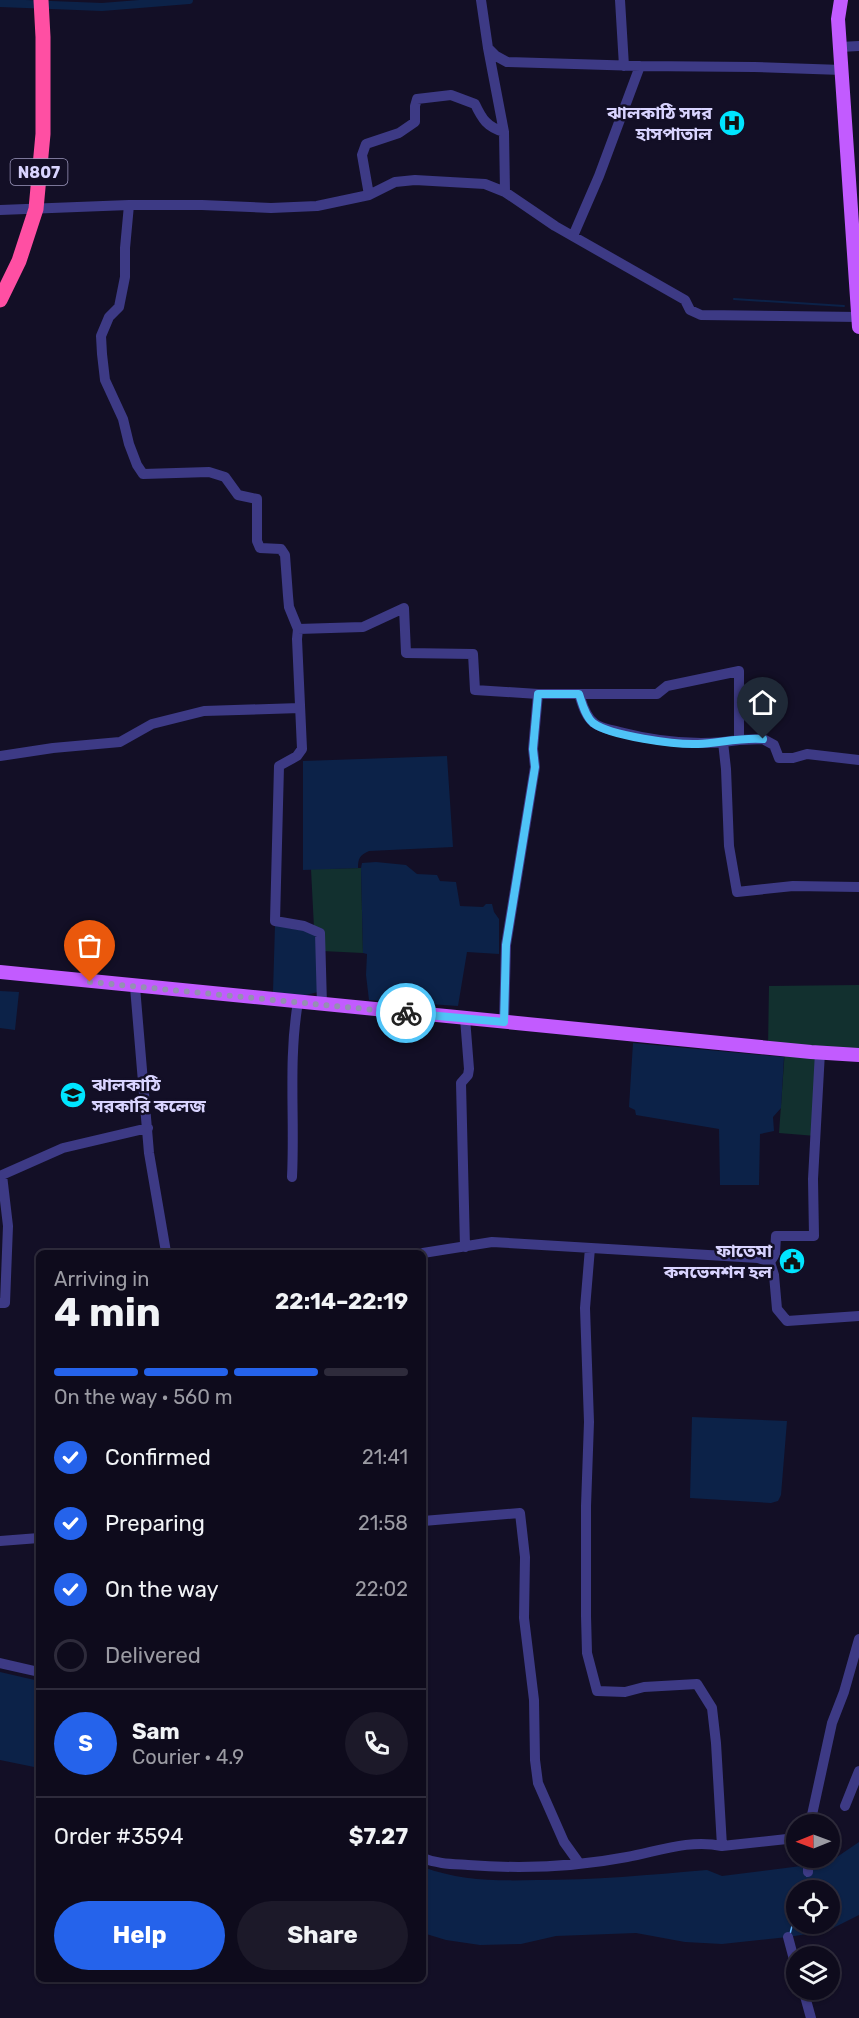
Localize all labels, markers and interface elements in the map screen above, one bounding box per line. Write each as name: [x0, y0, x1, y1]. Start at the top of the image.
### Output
place label: ঝালকাঠি সদর হাসপাতাল: [606, 102, 713, 145]
hospital icon: ঝালকাঠি সদর হাসপাতাল: [717, 108, 747, 138]
road number: N807: [10, 159, 68, 185]
pin: [737, 677, 788, 739]
icon: home: [746, 686, 779, 719]
pin: [64, 920, 115, 982]
icon: bag: [73, 929, 106, 962]
courier: [376, 983, 436, 1043]
icon: bike: [390, 997, 423, 1030]
place label: ঝালকাঠি সরকারি কলেজ: [91, 1074, 206, 1117]
school or university icon: ঝালকাঠি সরকারি কলেজ: [58, 1080, 88, 1110]
place label: ফাতেমা কনভেনশন হল: [663, 1240, 773, 1283]
public building icon: ফাতেমা কনভেনশন হল: [777, 1246, 807, 1276]
text: Arriving in: [54, 1267, 149, 1291]
text: 22:14–22:19: [275, 1288, 408, 1315]
text: 4 min: [54, 1290, 161, 1336]
text: On the way · 560 m: [54, 1385, 233, 1409]
icon: check: [54, 1441, 87, 1474]
text: Confirmed: [105, 1444, 211, 1471]
text: 21:41: [362, 1445, 408, 1469]
icon: check: [54, 1507, 87, 1540]
text: Preparing: [105, 1510, 205, 1537]
text: 21:58: [358, 1511, 408, 1535]
icon: check: [54, 1573, 87, 1606]
text: On the way: [105, 1576, 219, 1603]
text: 22:02: [355, 1577, 408, 1601]
text: Delivered: [105, 1642, 201, 1669]
button: phone: [345, 1712, 408, 1775]
text: Sam: [132, 1718, 180, 1745]
text: S: [78, 1730, 93, 1757]
text: Courier · 4.9: [132, 1745, 244, 1769]
north arrow: [786, 1814, 840, 1868]
map controls: [786, 1814, 840, 2000]
text: Order #3594: [54, 1823, 184, 1850]
text: $7.27: [349, 1823, 408, 1850]
button: locate: [786, 1880, 840, 1934]
button: Help: [54, 1901, 225, 1970]
button: Share: [237, 1901, 408, 1970]
button: layers: [786, 1946, 840, 2000]

